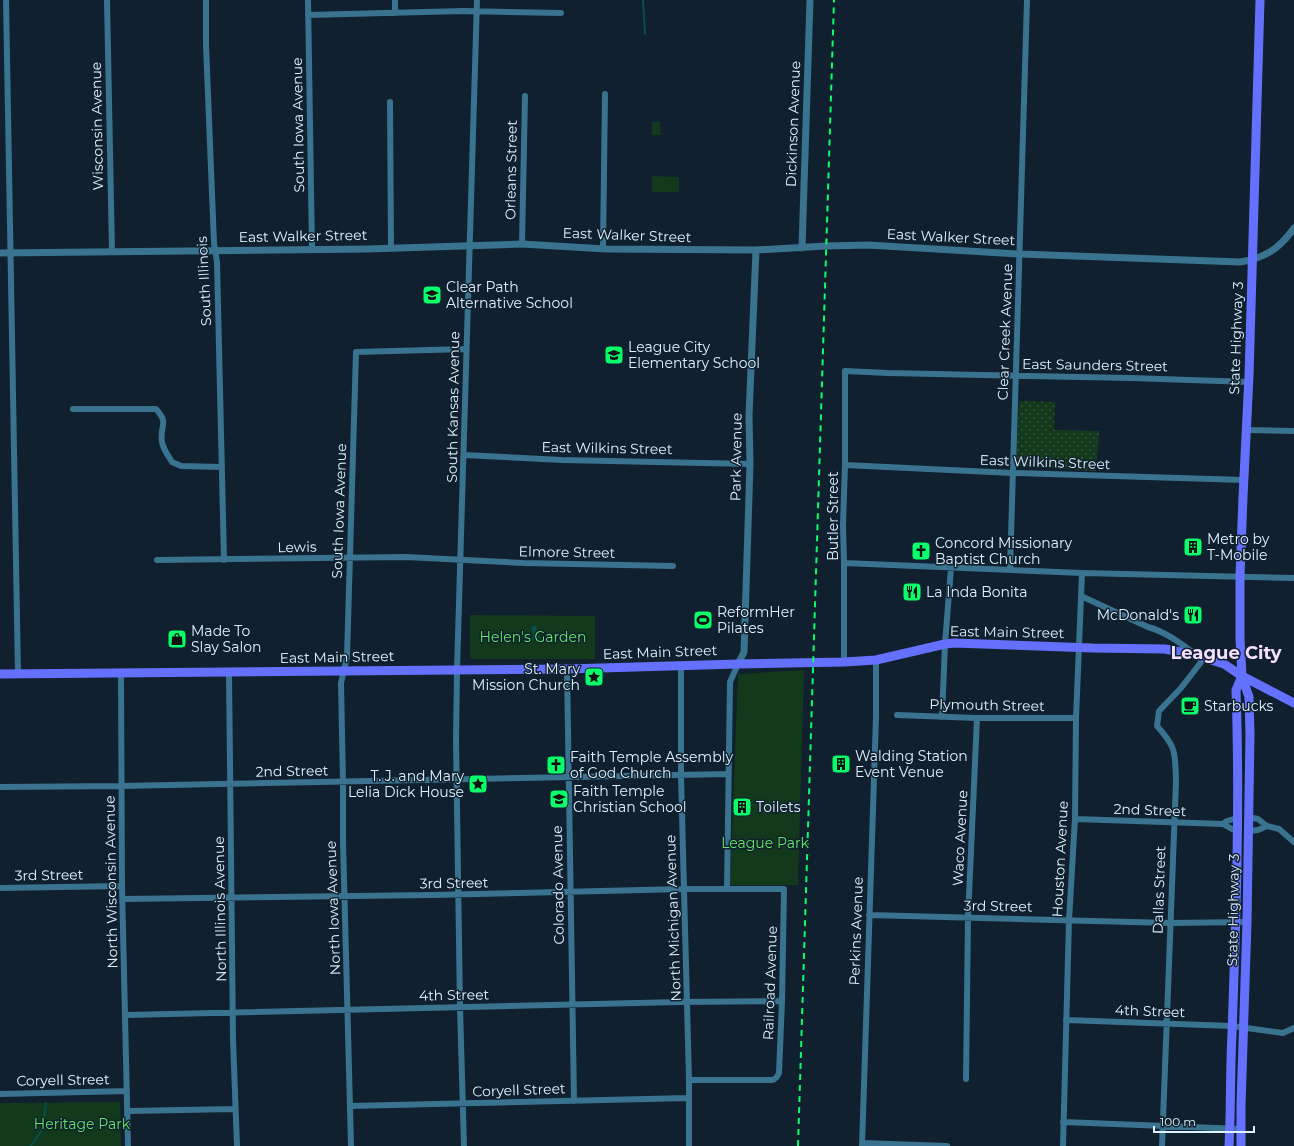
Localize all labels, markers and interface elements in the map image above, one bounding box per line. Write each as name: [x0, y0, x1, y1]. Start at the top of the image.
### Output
street label: South Iowa Avenue: [288, 57, 308, 193]
street label: Dickinson Avenue: [782, 61, 804, 187]
street label: Wisconsin Avenue: [87, 62, 107, 190]
street label: Orleans Street: [501, 120, 521, 220]
street label: East Walker Street: [562, 224, 692, 246]
street label: East Walker Street: [886, 225, 1016, 249]
street label: East Walker Street: [239, 226, 368, 246]
street label: South Illinois: [193, 235, 215, 326]
street label: Clear Creek Avenue: [994, 263, 1016, 401]
place label: Clear Path Alternative School: [446, 278, 573, 312]
street label: State Highway 3: [1225, 281, 1247, 395]
school or university icon: Clear Path Alternative School: [421, 284, 443, 306]
street label: South Kansas Avenue: [443, 331, 463, 483]
place label: League City Elementary School: [628, 338, 760, 372]
school or university icon: League City Elementary School: [603, 344, 625, 366]
street label: East Saunders Street: [1022, 355, 1168, 375]
street label: Park Avenue: [726, 413, 746, 501]
street label: East Wilkins Street: [541, 438, 673, 458]
street label: South Iowa Avenue: [328, 443, 350, 579]
street label: East Wilkins Street: [979, 451, 1111, 473]
street label: Butler Street: [824, 471, 842, 561]
place label: Metro by T-Mobile: [1207, 530, 1270, 564]
place label: Concord Missionary Baptist Church: [935, 534, 1073, 568]
building icon: Metro by T-Mobile: [1182, 536, 1204, 558]
street label: Lewis: [277, 538, 317, 556]
church icon: Concord Missionary Baptist Church: [910, 540, 932, 562]
street label: Elmore Street: [519, 542, 616, 562]
restaurant icon: La Inda Bonita: [901, 581, 923, 603]
place label: La Inda Bonita: [926, 583, 1027, 601]
place label: ReformHer Pilates: [717, 603, 795, 637]
restaurant icon: McDonald's: [1182, 604, 1204, 626]
place label: McDonald's: [1097, 606, 1179, 624]
sports icon: ReformHer Pilates: [692, 609, 714, 631]
place label: Made To Slay Salon: [191, 622, 262, 656]
street label: East Main Street: [950, 622, 1065, 642]
shop icon: Made To Slay Salon: [166, 628, 188, 650]
park label: Helen's Garden: [480, 628, 586, 646]
street label: East Main Street: [602, 641, 718, 663]
district label: League City: [1170, 642, 1282, 664]
street label: East Main Street: [280, 647, 395, 667]
place label: St. Mary Mission Church: [472, 660, 580, 694]
place icon: St. Mary Mission Church: [583, 666, 605, 688]
street label: Plymouth Street: [929, 695, 1045, 715]
cafe icon: Starbucks: [1179, 695, 1201, 717]
place label: Starbucks: [1204, 697, 1274, 715]
place label: Walding Station Event Venue: [855, 747, 968, 781]
place label: Faith Temple Assembly of God Church: [570, 748, 733, 782]
building icon: Walding Station Event Venue: [830, 753, 852, 775]
church icon: Faith Temple Assembly of God Church: [545, 754, 567, 776]
street label: 2nd Street: [255, 761, 329, 781]
place label: T. J. and Mary Lelia Dick House: [348, 767, 464, 801]
place icon: T. J. and Mary Lelia Dick House: [467, 773, 489, 795]
place label: Faith Temple Christian School: [573, 782, 687, 816]
school or university icon: Faith Temple Christian School: [548, 788, 570, 810]
street label: Waco Avenue: [948, 790, 972, 886]
street label: North Wisconsin Avenue: [100, 795, 122, 969]
building icon: Toilets: [731, 796, 753, 818]
place label: Toilets: [756, 798, 801, 816]
street label: Houston Avenue: [1048, 800, 1072, 918]
street label: 2nd Street: [1113, 800, 1187, 820]
street label: Colorado Avenue: [548, 825, 568, 945]
street label: North Michigan Avenue: [661, 834, 685, 1002]
park label: League Park: [721, 834, 809, 852]
street label: North Illinois Avenue: [210, 836, 230, 982]
street label: North Iowa Avenue: [322, 841, 344, 975]
street label: Dallas Street: [1148, 845, 1170, 935]
street label: State Highway 3: [1223, 853, 1243, 967]
street label: 3rd Street: [14, 865, 84, 885]
street label: 3rd Street: [419, 873, 489, 893]
street label: Perkins Avenue: [845, 876, 867, 986]
street label: 3rd Street: [963, 896, 1033, 916]
street label: Railroad Avenue: [759, 926, 781, 1040]
street label: 4th Street: [419, 985, 490, 1005]
street label: 4th Street: [1115, 1001, 1186, 1021]
street label: Coryell Street: [16, 1070, 110, 1090]
street label: Coryell Street: [472, 1079, 566, 1101]
scale bar: [1154, 1108, 1254, 1134]
text: 100 m: [1160, 1114, 1196, 1129]
park label: Heritage Park: [34, 1115, 131, 1133]

